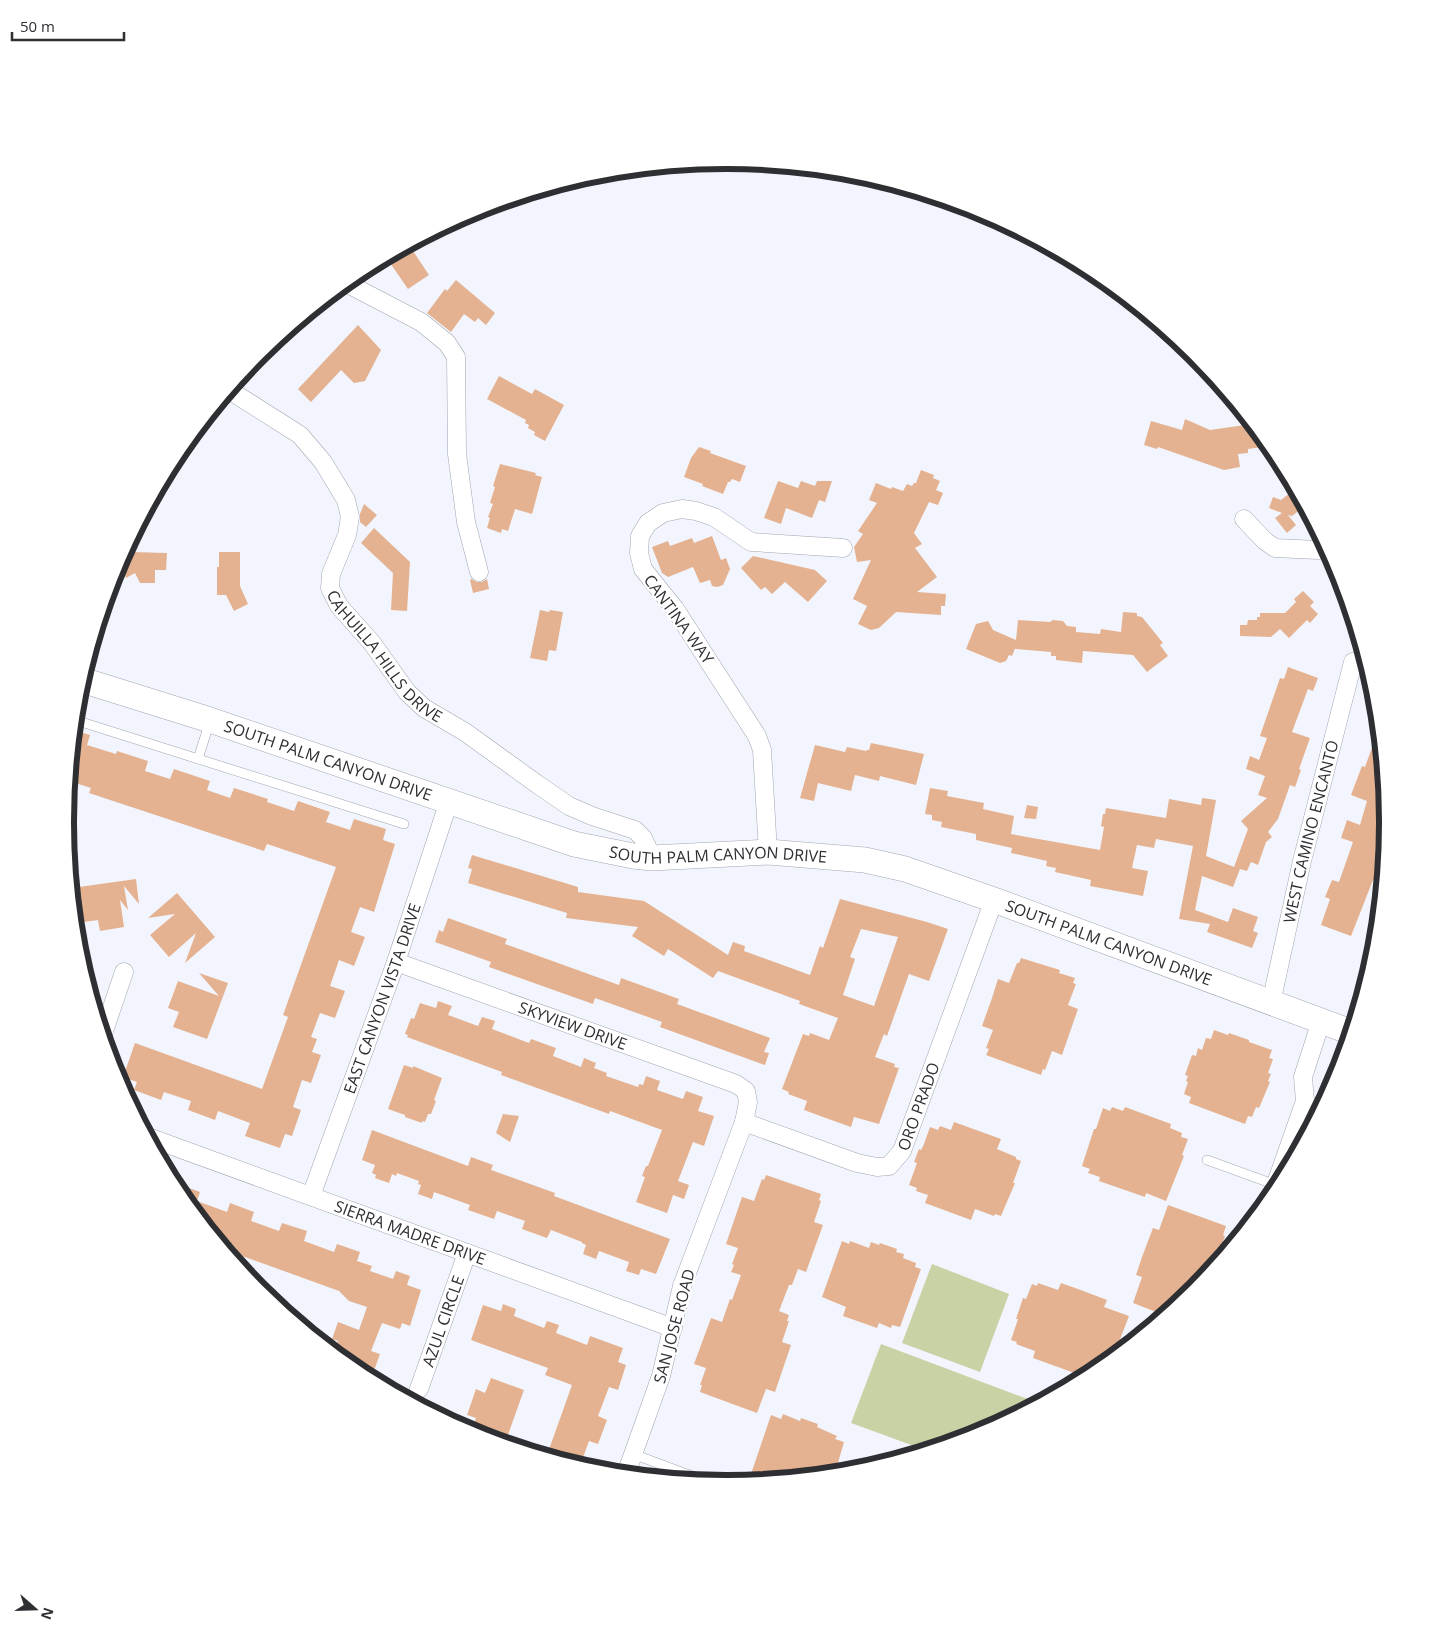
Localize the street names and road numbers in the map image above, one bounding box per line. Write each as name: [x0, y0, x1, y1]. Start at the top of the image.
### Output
street label: CANTINA WAY: [639, 570, 719, 668]
street label: CAHUILLA HILLS DRIVE: [322, 586, 446, 727]
street label: SOUTH PALM CANYON DRIVE: [221, 715, 435, 806]
street label: WEST CAMINO ENCANTO: [1278, 738, 1344, 925]
street label: SOUTH PALM CANYON DRIVE: [607, 840, 828, 869]
street label: SOUTH PALM CANYON DRIVE: [1002, 894, 1215, 991]
street label: EAST CANYON VISTA DRIVE: [338, 900, 426, 1097]
street label: SKYVIEW DRIVE: [516, 996, 630, 1055]
street label: ORO PRADO: [892, 1059, 945, 1154]
street label: SIERRA MADRE DRIVE: [331, 1195, 489, 1270]
street label: SAN JOSE ROAD: [648, 1266, 700, 1386]
street label: AZUL CIRCLE: [417, 1273, 469, 1370]

